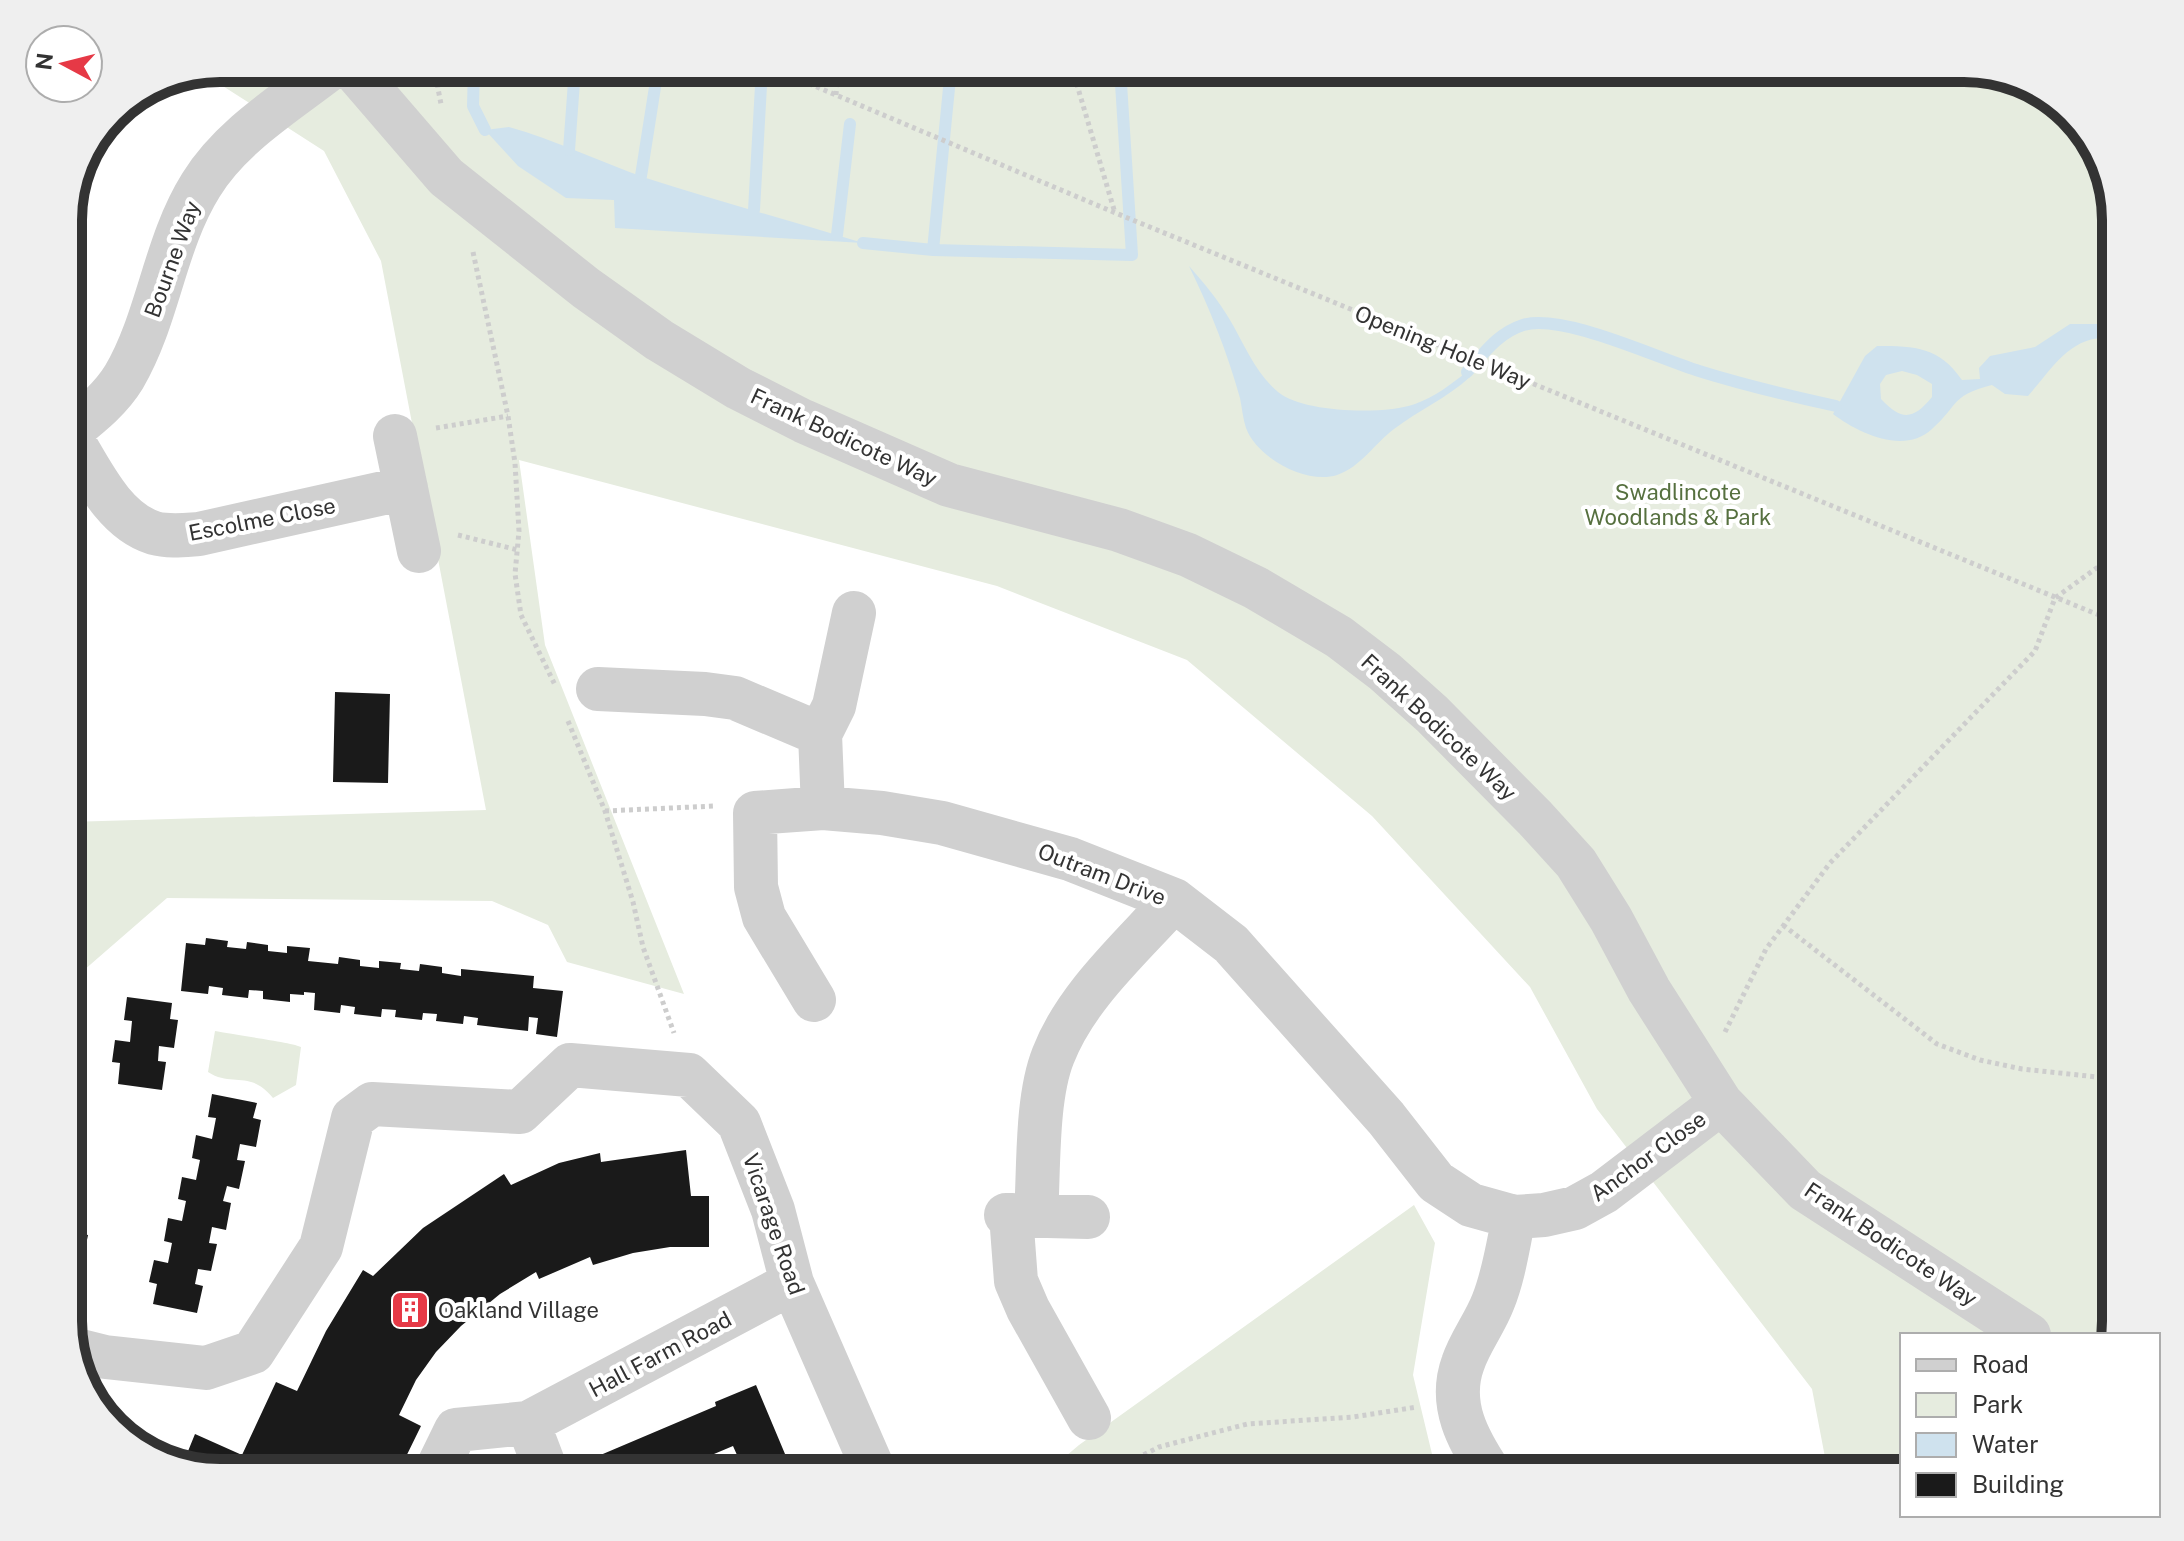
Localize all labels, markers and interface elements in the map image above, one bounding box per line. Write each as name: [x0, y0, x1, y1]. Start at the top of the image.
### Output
north arrow: [24, 24, 104, 104]
text: N: [30, 51, 58, 72]
street label: Bourne Way: [139, 197, 205, 321]
street label: Opening Hole Way: [1351, 300, 1535, 394]
street label: Frank Bodicote Way: [747, 382, 942, 492]
park label: Swadlincote Woodlands & Park: [1585, 479, 1771, 530]
street label: Escolme Close: [186, 492, 338, 546]
street label: Frank Bodicote Way: [1356, 648, 1522, 806]
street label: Outram Drive: [1034, 838, 1170, 910]
street label: Anchor Close: [1585, 1105, 1711, 1207]
street label: Vicarage Road: [738, 1150, 810, 1298]
street label: Frank Bodicote Way: [1800, 1177, 1982, 1312]
building icon: Oakland Village: [389, 1289, 431, 1331]
place label: Oakland Village: [438, 1297, 599, 1323]
street label: Hall Farm Road: [584, 1306, 736, 1402]
legend: [1900, 1333, 2160, 1517]
text: Road: [1972, 1350, 2029, 1378]
text: Park: [1972, 1390, 2023, 1418]
text: Water: [1972, 1430, 2039, 1458]
text: Building: [1972, 1470, 2064, 1498]

